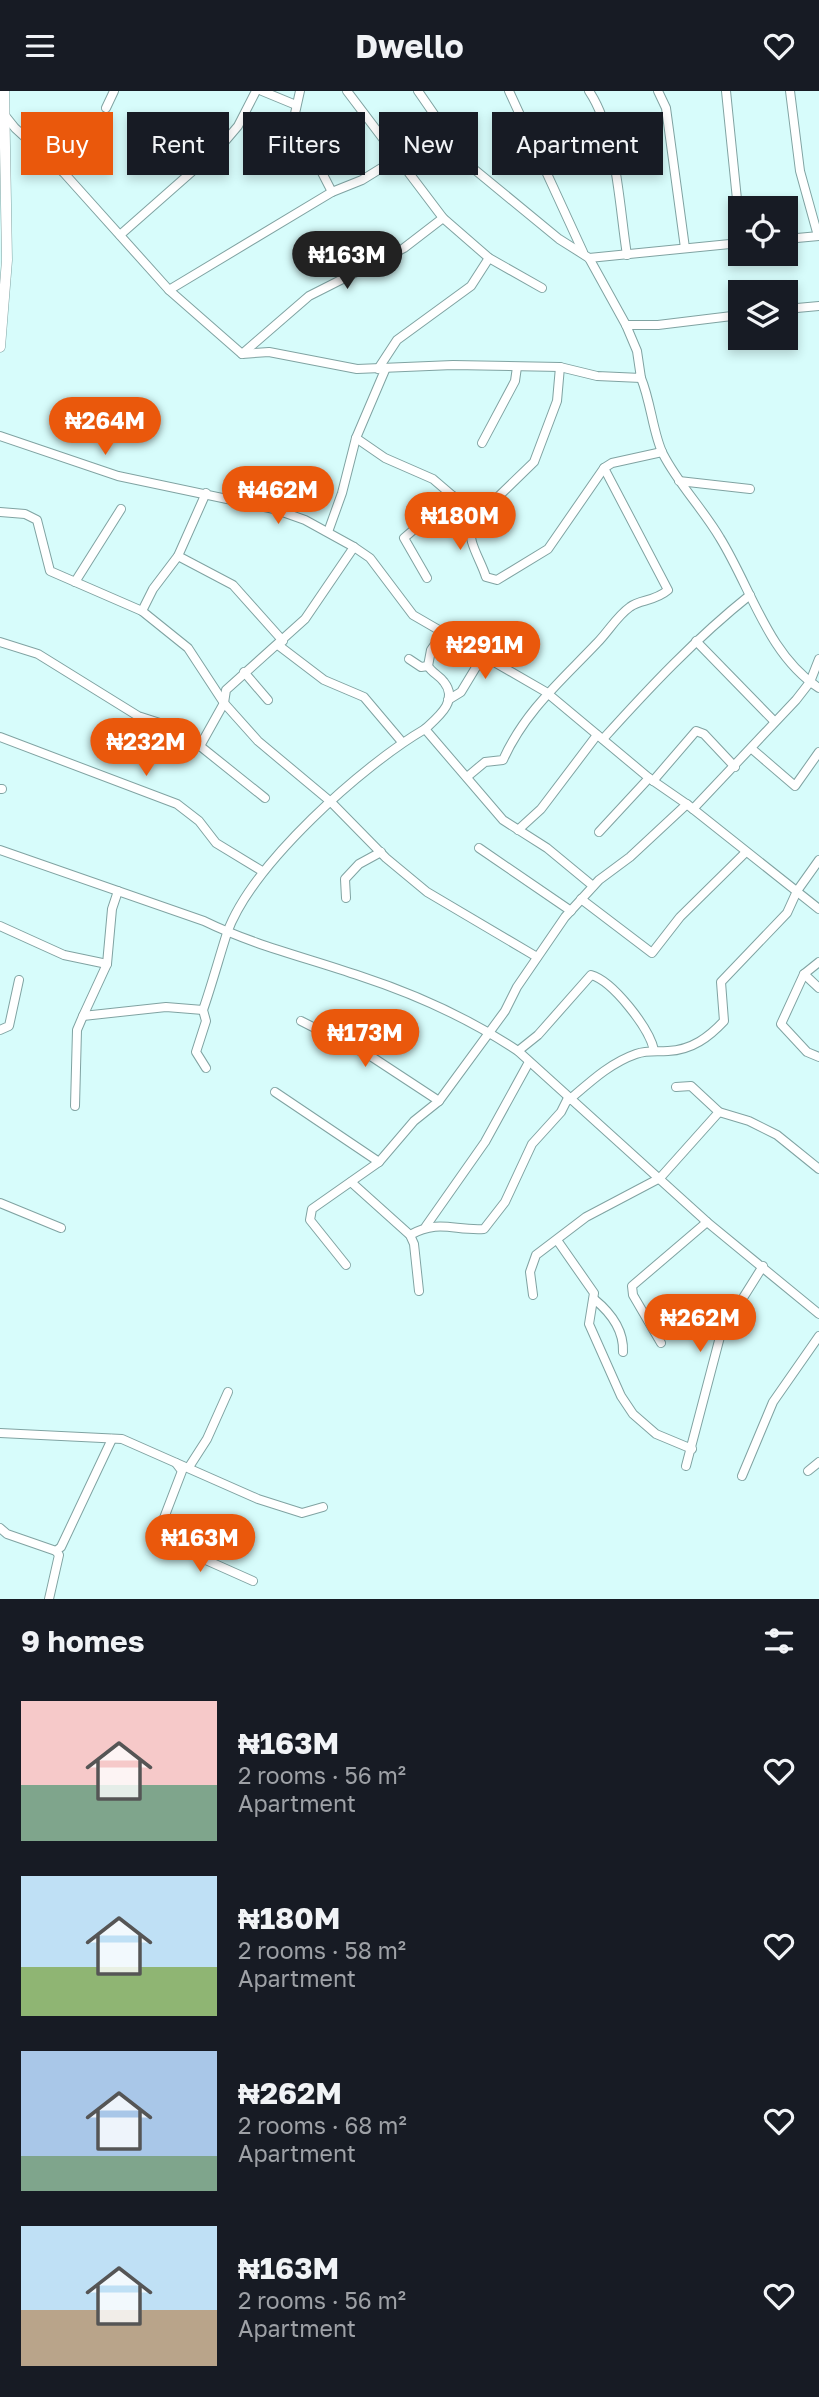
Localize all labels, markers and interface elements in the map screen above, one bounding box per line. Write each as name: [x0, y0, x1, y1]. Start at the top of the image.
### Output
icon: menu: [21, 27, 59, 65]
text: Dwello: [355, 27, 464, 65]
icon: heart: [760, 27, 798, 65]
chip: Buy: [21, 112, 113, 175]
chip: Rent: [127, 112, 229, 175]
chip: Filters: [243, 112, 365, 175]
chip: New: [379, 112, 478, 175]
chip: Apartment: [492, 112, 663, 175]
map controls: [728, 196, 798, 350]
button: locate: [728, 196, 798, 266]
pin: ₦163M: [298, 231, 396, 291]
text: ₦163M: [308, 240, 386, 268]
button: layers: [728, 280, 798, 350]
pin: ₦264M: [56, 397, 154, 457]
text: ₦264M: [65, 406, 145, 434]
pin: ₦462M: [229, 467, 327, 526]
text: ₦462M: [238, 475, 318, 503]
pin: ₦180M: [411, 493, 509, 552]
text: ₦180M: [421, 501, 499, 529]
pin: ₦291M: [436, 621, 534, 681]
text: ₦291M: [446, 630, 524, 658]
pin: ₦232M: [97, 719, 195, 778]
text: ₦232M: [106, 727, 186, 755]
pin: ₦173M: [316, 1009, 414, 1069]
text: ₦173M: [327, 1018, 403, 1046]
pin: ₦262M: [651, 1295, 749, 1354]
text: ₦262M: [660, 1303, 740, 1331]
pin: ₦163M: [151, 1515, 249, 1574]
text: ₦163M: [161, 1523, 239, 1551]
icon: filters: [760, 1622, 798, 1660]
text: 9 homes: [21, 1623, 144, 1659]
text: ₦163M: [238, 1725, 339, 1761]
icon: home: [77, 1729, 161, 1813]
icon: heart: [760, 1752, 798, 1790]
text: 2 rooms · 56 m²: [238, 1761, 406, 1789]
text: Apartment: [238, 1789, 356, 1817]
text: ₦180M: [238, 1900, 341, 1936]
icon: home: [77, 1904, 161, 1988]
icon: heart: [760, 1927, 798, 1965]
text: 2 rooms · 58 m²: [238, 1936, 406, 1964]
text: Apartment: [238, 1964, 356, 1992]
text: ₦262M: [238, 2075, 342, 2111]
icon: home: [77, 2079, 161, 2163]
icon: heart: [760, 2102, 798, 2140]
text: 2 rooms · 68 m²: [238, 2111, 407, 2139]
text: Apartment: [238, 2139, 356, 2167]
text: ₦163M: [238, 2250, 339, 2286]
icon: home: [77, 2254, 161, 2338]
icon: heart: [760, 2277, 798, 2315]
text: 2 rooms · 56 m²: [238, 2286, 406, 2314]
text: Apartment: [238, 2314, 356, 2342]

